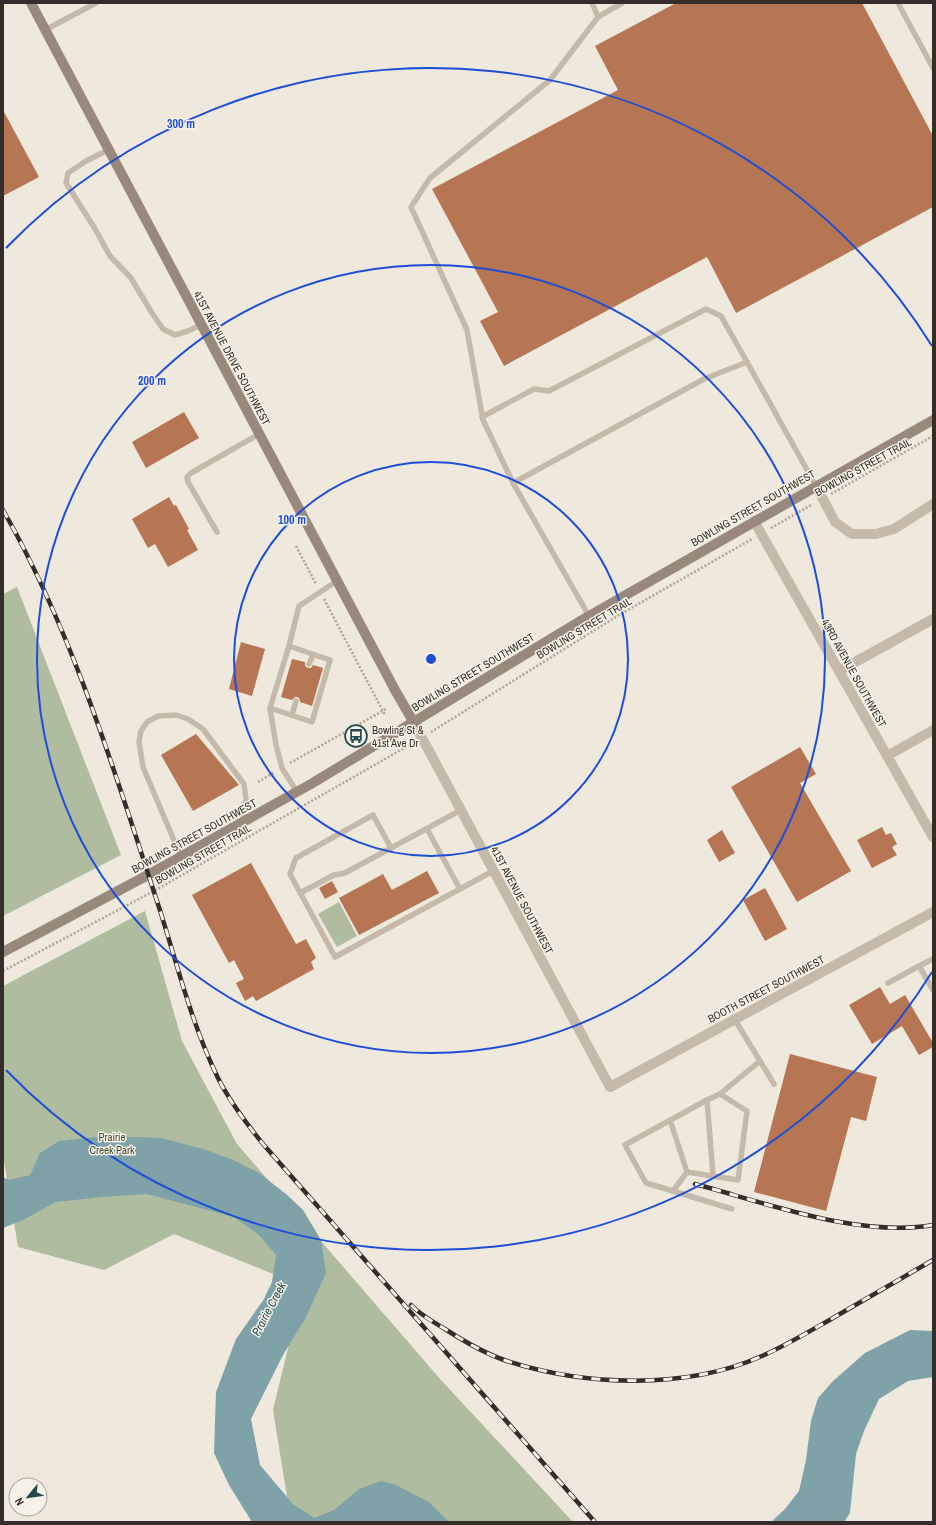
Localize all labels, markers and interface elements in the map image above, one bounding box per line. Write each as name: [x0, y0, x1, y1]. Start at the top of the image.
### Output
text: 300 m: [167, 116, 195, 132]
street label: 41ST AVENUE DRIVE SOUTHWEST: [191, 288, 274, 428]
text: 200 m: [138, 373, 166, 389]
street label: BOWLING STREET TRAIL: [812, 435, 914, 499]
street label: BOWLING STREET SOUTHWEST: [689, 467, 818, 549]
text: 100 m: [278, 512, 306, 528]
street label: BOWLING STREET TRAIL: [534, 594, 634, 662]
street label: 43RD AVENUE SOUTHWEST: [818, 616, 890, 730]
street label: BOWLING STREET SOUTHWEST: [409, 630, 537, 714]
centre of rings: [424, 652, 438, 666]
bus stop icon: Bowling St & 41st Ave Dr: [343, 723, 369, 749]
place label: Bowling St & 41st Ave Dr: [372, 723, 424, 750]
street label: BOWLING STREET SOUTHWEST: [129, 796, 259, 876]
street label: BOWLING STREET TRAIL: [153, 821, 253, 887]
street label: 41ST AVENUE SOUTHWEST: [488, 844, 557, 957]
street label: BOOTH STREET SOUTHWEST: [705, 952, 827, 1026]
park label: Prairie Creek Park: [89, 1130, 135, 1157]
water label: Prairie Creek: [248, 1278, 290, 1339]
north arrow: [8, 1477, 48, 1517]
text: N: [12, 1496, 27, 1508]

